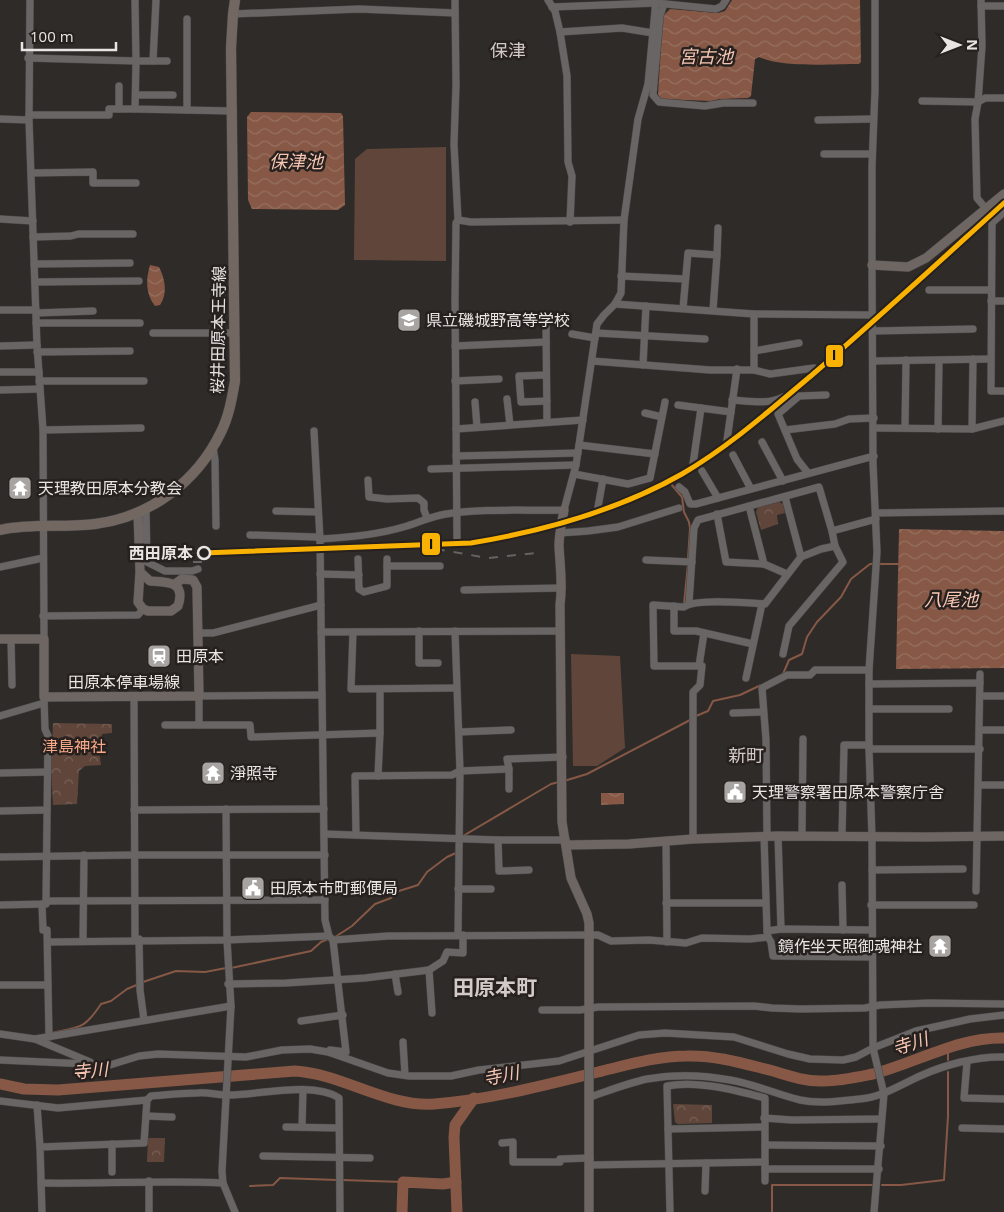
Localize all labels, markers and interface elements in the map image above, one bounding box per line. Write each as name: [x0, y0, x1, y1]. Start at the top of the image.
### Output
scale bar: [22, 20, 116, 52]
north arrow: [934, 20, 984, 70]
text: 100 m: [30, 26, 74, 46]
district label: 保津: [490, 38, 526, 62]
text: N: [963, 39, 982, 51]
water label: 宮古池: [679, 44, 735, 68]
water label: 保津池: [269, 149, 325, 173]
street label: 桜井田原本王寺線: [206, 266, 230, 394]
school or university icon: 県立磯城野高等学校: [396, 307, 422, 333]
place label: 県立磯城野高等学校: [426, 309, 570, 331]
line badge: I: [825, 344, 844, 368]
text: I: [832, 345, 836, 364]
temple icon: 天理教田原本分教会: [7, 475, 33, 501]
place label: 天理教田原本分教会: [38, 477, 182, 499]
line badge: I: [421, 532, 441, 556]
text: I: [429, 534, 433, 553]
place label: 西田原本: [129, 542, 193, 564]
marker: 西田原本: [197, 546, 211, 560]
water label: 八尾池: [924, 587, 980, 611]
station icon: 田原本: [146, 643, 172, 669]
place label: 田原本: [176, 645, 224, 667]
street label: 田原本停車場線: [68, 671, 180, 693]
park label: 津島神社: [42, 735, 106, 757]
district label: 新町: [728, 743, 764, 767]
temple icon: 淨照寺: [200, 760, 226, 786]
place label: 淨照寺: [230, 762, 278, 784]
public building icon: 天理警察署田原本警察庁舎: [722, 779, 748, 805]
place label: 天理警察署田原本警察庁舎: [752, 781, 944, 803]
public building icon: 田原本市町郵便局: [240, 875, 266, 901]
place label: 田原本市町郵便局: [270, 877, 398, 899]
temple icon: 鏡作坐天照御魂神社: [927, 933, 953, 959]
place label: 鏡作坐天照御魂神社: [778, 935, 922, 957]
district label: 田原本町: [453, 973, 537, 1001]
water label: 寺川: [889, 1025, 933, 1060]
water label: 寺川: [71, 1056, 111, 1084]
water label: 寺川: [481, 1059, 523, 1090]

